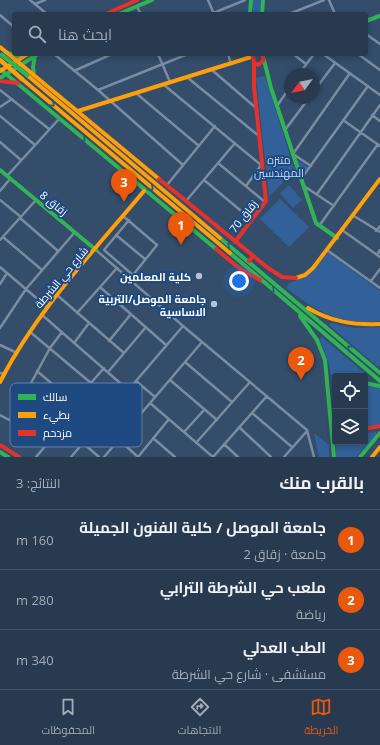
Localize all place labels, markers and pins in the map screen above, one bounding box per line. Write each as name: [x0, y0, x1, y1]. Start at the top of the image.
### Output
pin: 3: [111, 169, 137, 202]
pin: 1: [168, 212, 194, 245]
place label: كلية المعلمين: [120, 269, 191, 284]
marker: كلية المعلمين: [194, 271, 204, 281]
place label: جامعة الموصل/التربية الاساسية: [99, 291, 206, 319]
marker: جامعة الموصل/التربية الاساسية: [209, 299, 219, 309]
pin: 2: [288, 347, 314, 380]

